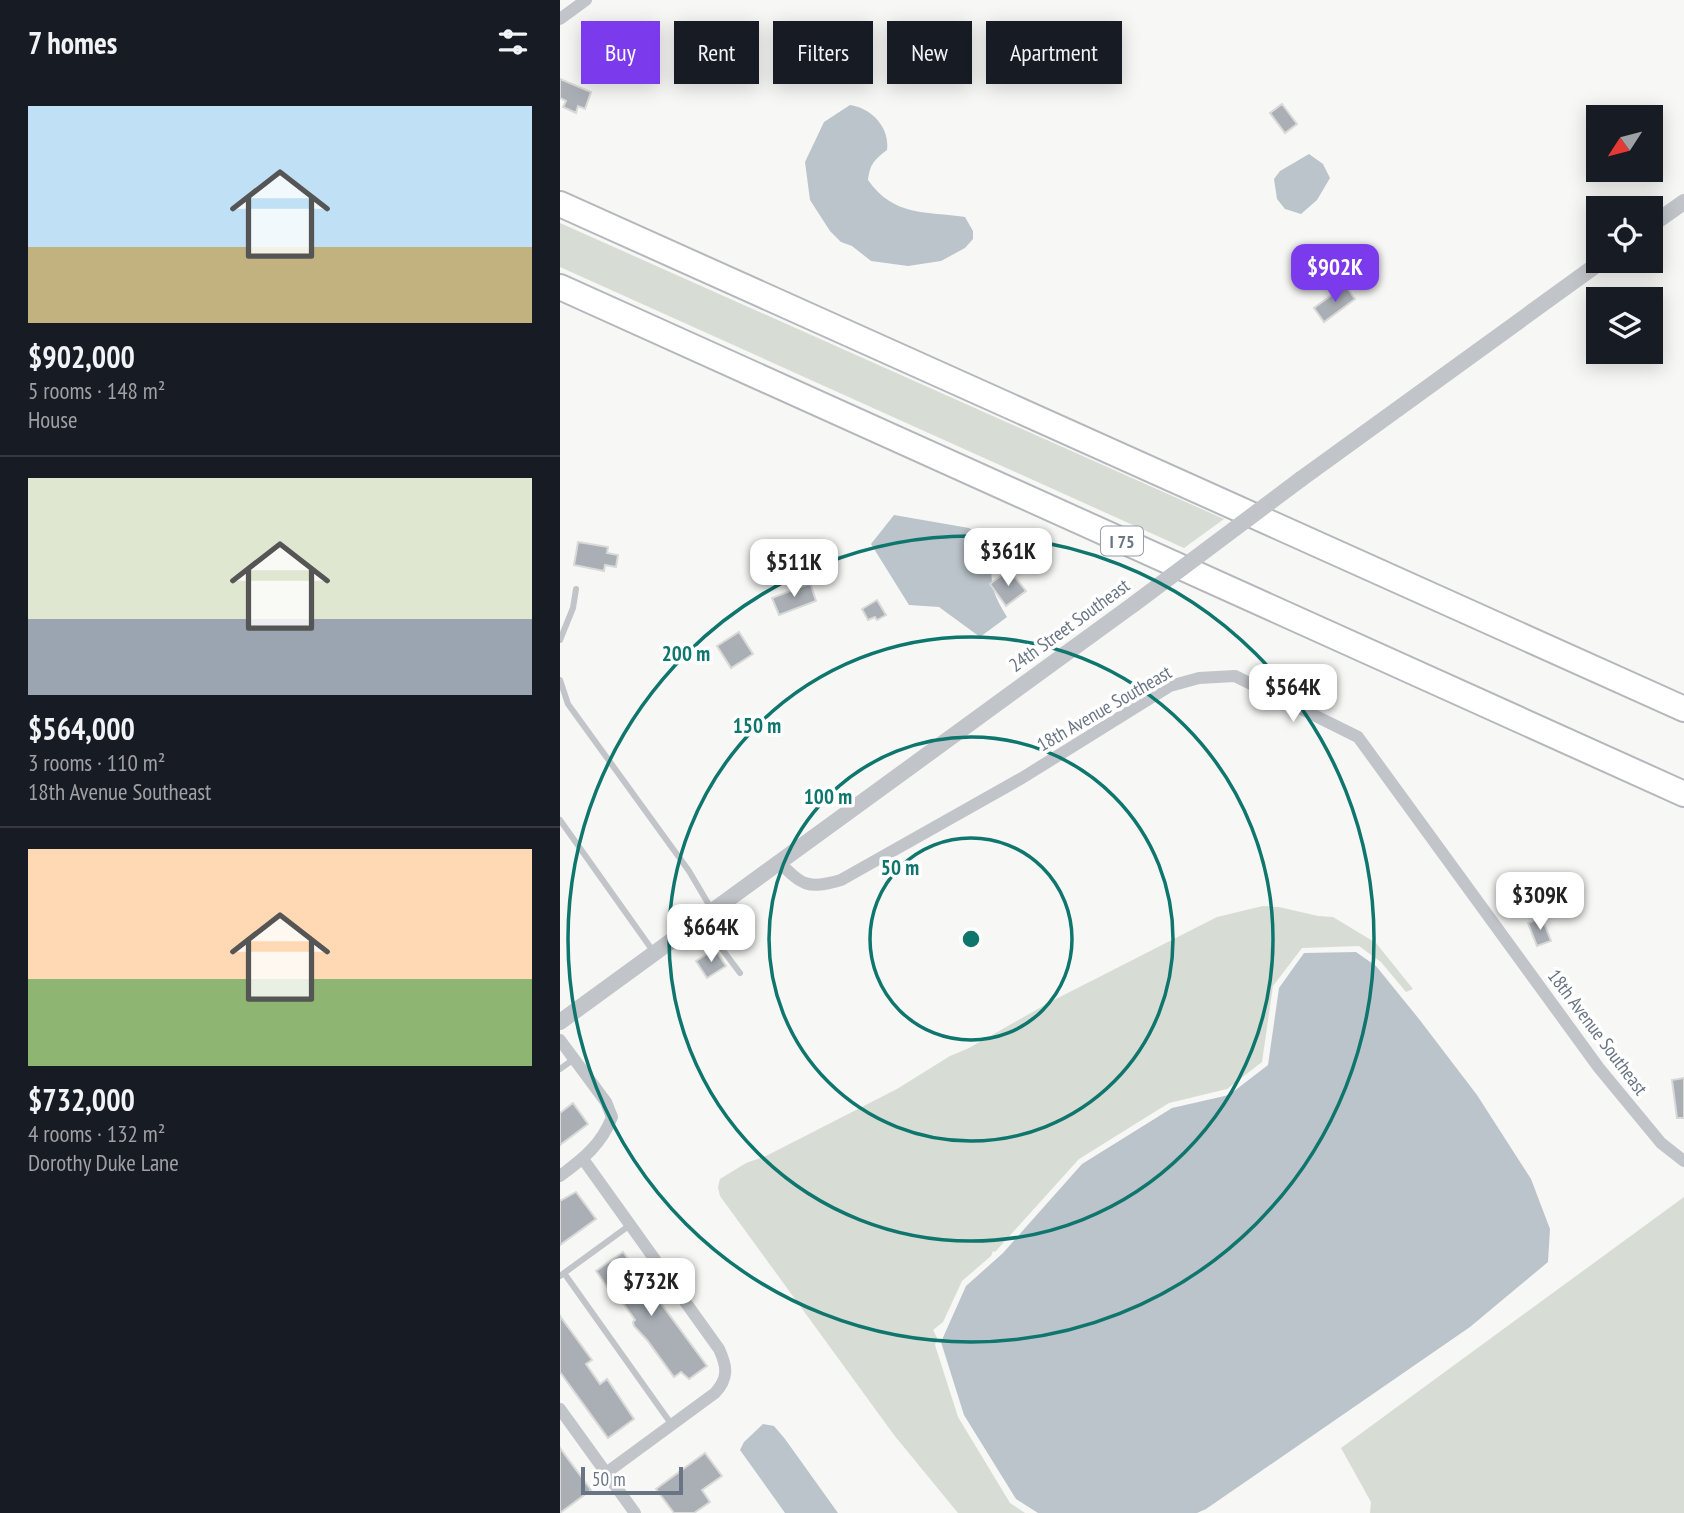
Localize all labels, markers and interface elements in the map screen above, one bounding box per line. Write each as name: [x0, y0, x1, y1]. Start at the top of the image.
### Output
chip: Buy: [581, 21, 660, 84]
chip: Rent: [674, 21, 759, 84]
chip: Filters: [773, 21, 873, 84]
chip: New: [887, 21, 972, 84]
chip: Apartment: [986, 21, 1122, 84]
text: 7 homes: [28, 23, 117, 62]
icon: filters: [494, 23, 532, 61]
north arrow: [1586, 105, 1662, 182]
map controls: [1586, 105, 1663, 364]
icon: home: [217, 151, 343, 277]
button: locate: [1586, 196, 1663, 273]
pin: $902K: [1286, 244, 1384, 304]
text: $902K: [1307, 252, 1363, 281]
button: layers: [1586, 287, 1663, 364]
text: $902,000: [28, 337, 135, 376]
text: 5 rooms · 148 m²: [28, 376, 165, 405]
text: House: [28, 405, 78, 434]
icon: home: [217, 523, 343, 649]
road number: I 75: [1101, 526, 1143, 556]
pin: $361K: [959, 528, 1057, 588]
text: $361K: [980, 536, 1036, 565]
pin: $511K: [745, 540, 843, 599]
text: $511K: [766, 547, 822, 576]
street label: 24th Street Southeast: [1004, 573, 1135, 677]
text: 200 m: [662, 640, 710, 667]
street label: 18th Avenue Southeast: [1032, 659, 1176, 756]
pin: $564K: [1244, 664, 1342, 724]
text: $564K: [1265, 672, 1321, 701]
text: $564,000: [28, 709, 135, 748]
text: 150 m: [733, 712, 781, 739]
text: 3 rooms · 110 m²: [28, 748, 165, 777]
text: 18th Avenue Southeast: [28, 777, 211, 806]
text: 100 m: [804, 783, 852, 810]
text: 50 m: [881, 854, 919, 881]
pin: $309K: [1491, 872, 1589, 932]
text: $309K: [1512, 880, 1568, 909]
icon: home: [217, 894, 343, 1020]
pin: $664K: [662, 904, 760, 964]
text: $664K: [683, 912, 739, 941]
centre of rings: [959, 927, 983, 951]
street label: 18th Avenue Southeast: [1543, 964, 1654, 1100]
text: $732,000: [28, 1080, 135, 1119]
text: 4 rooms · 132 m²: [28, 1119, 165, 1148]
text: Dorothy Duke Lane: [28, 1148, 179, 1177]
pin: $732K: [602, 1258, 700, 1318]
text: $732K: [623, 1266, 679, 1295]
scale bar: [581, 1464, 682, 1496]
text: 50 m: [592, 1467, 626, 1491]

